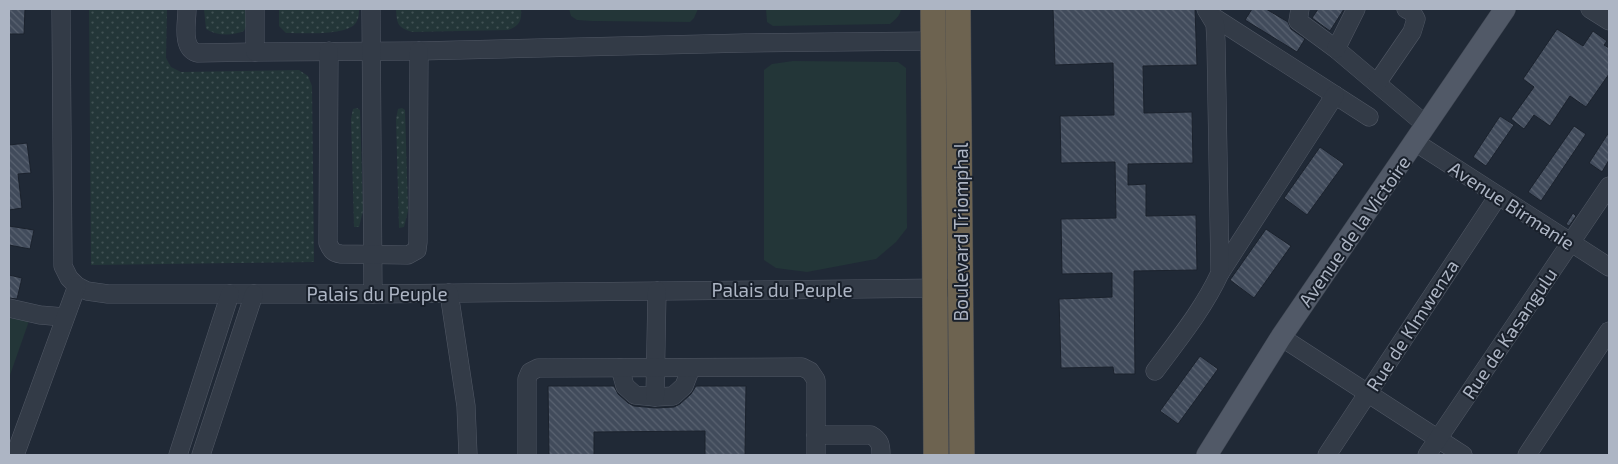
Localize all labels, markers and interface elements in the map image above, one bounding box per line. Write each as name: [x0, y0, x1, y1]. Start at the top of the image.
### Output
street label: Boulevard Triomphal: [949, 142, 972, 321]
street label: Avenue de la Victoire: [1293, 151, 1415, 311]
street label: Avenue Birmanie: [1445, 156, 1579, 254]
street label: Rue de KImwenza: [1361, 255, 1463, 395]
street label: Rue de Kasangulu: [1457, 263, 1561, 403]
street label: Palais du Peuple: [711, 278, 853, 301]
street label: Palais du Peuple: [306, 282, 448, 305]

